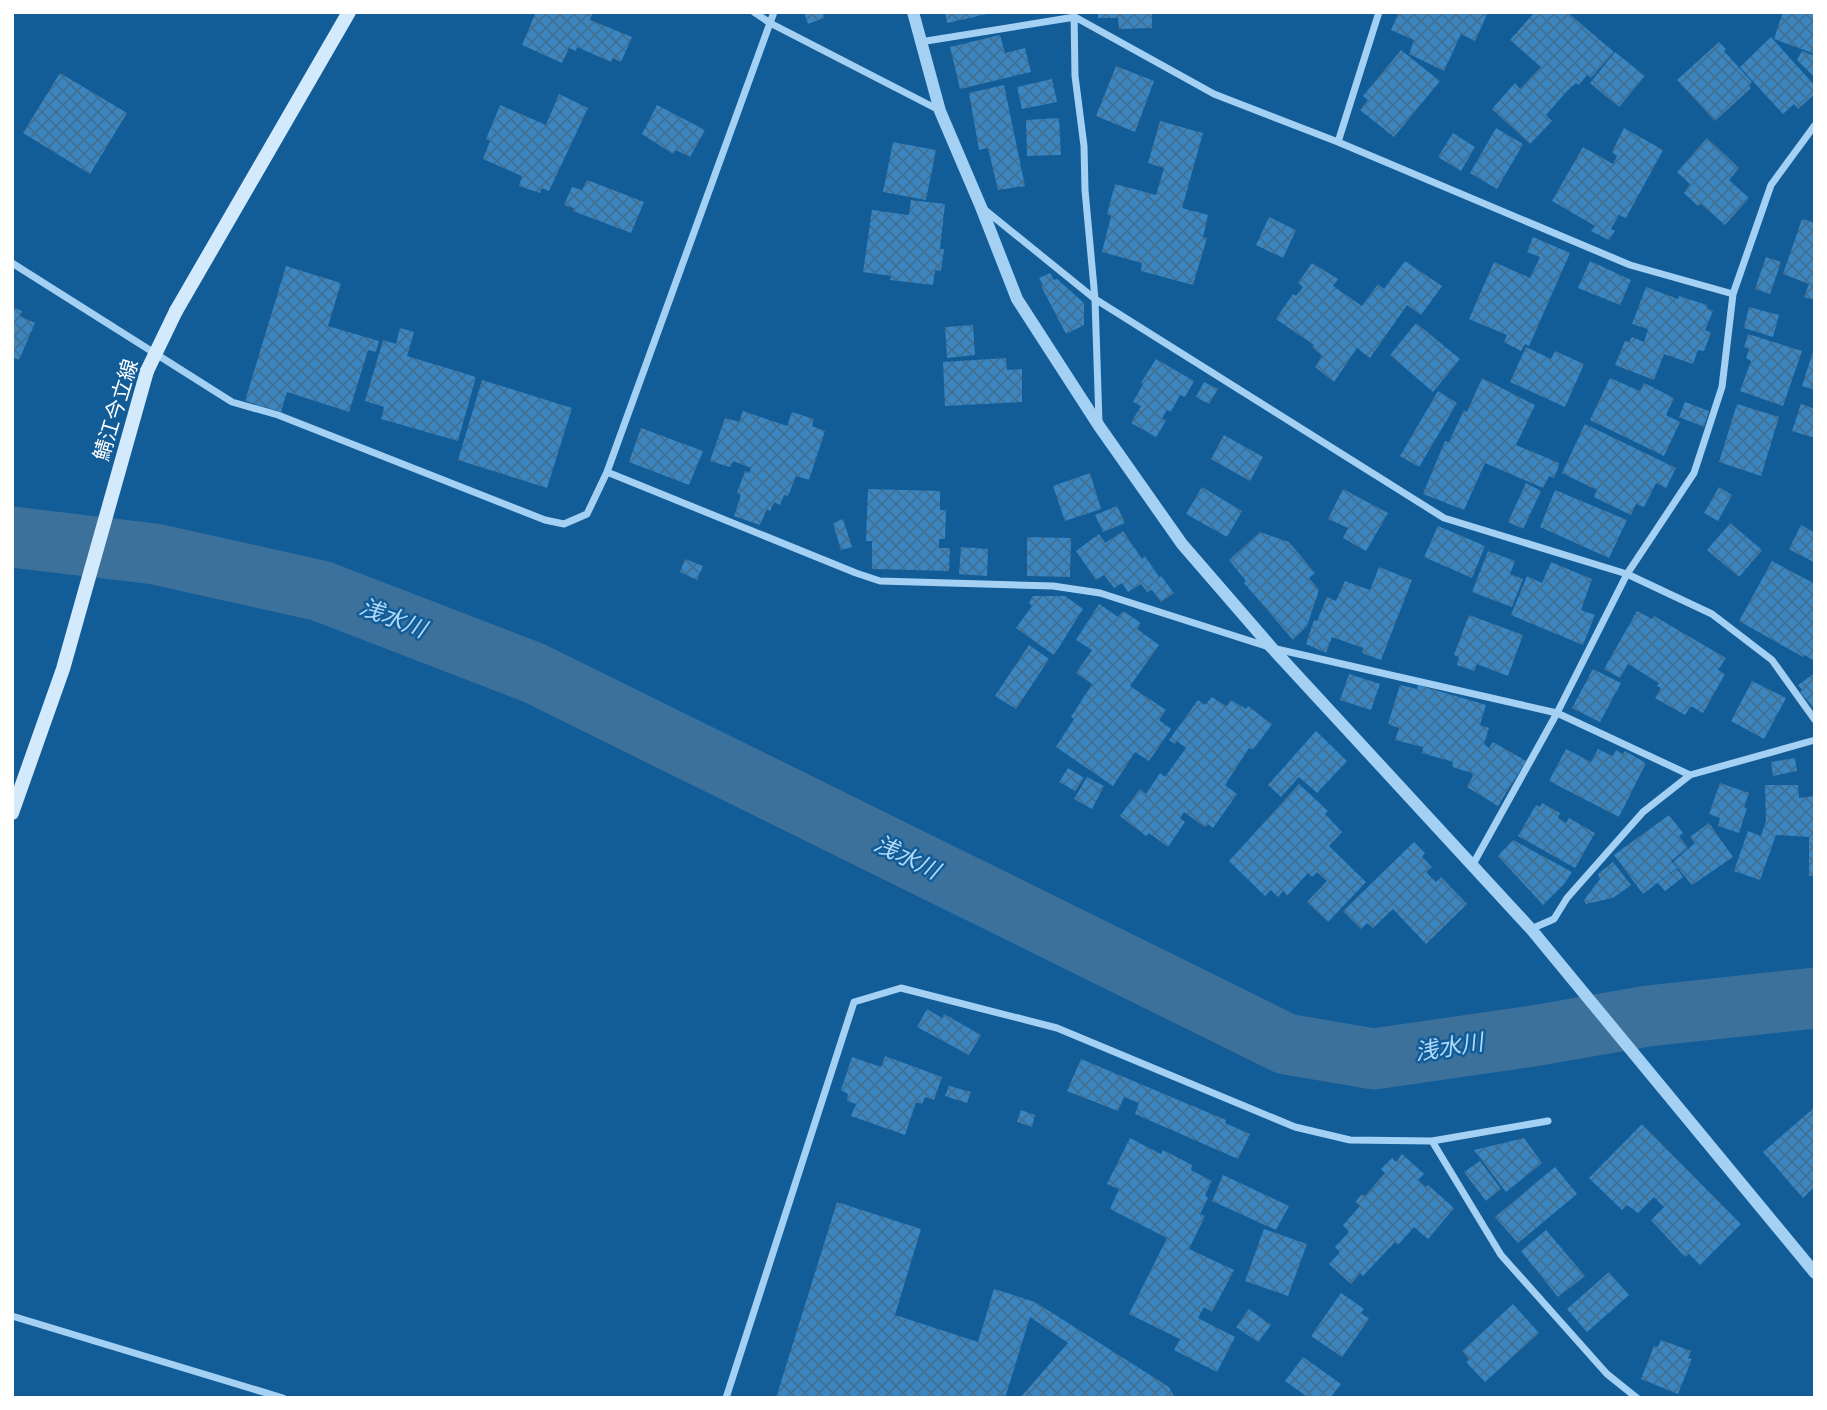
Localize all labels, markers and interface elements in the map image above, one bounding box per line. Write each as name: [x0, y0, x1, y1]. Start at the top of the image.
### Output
street label: 鯖江今立線: [88, 356, 143, 464]
water label: 浅水川: [356, 593, 433, 645]
water label: 浅水川: [870, 829, 947, 886]
water label: 浅水川: [1413, 1027, 1488, 1066]

